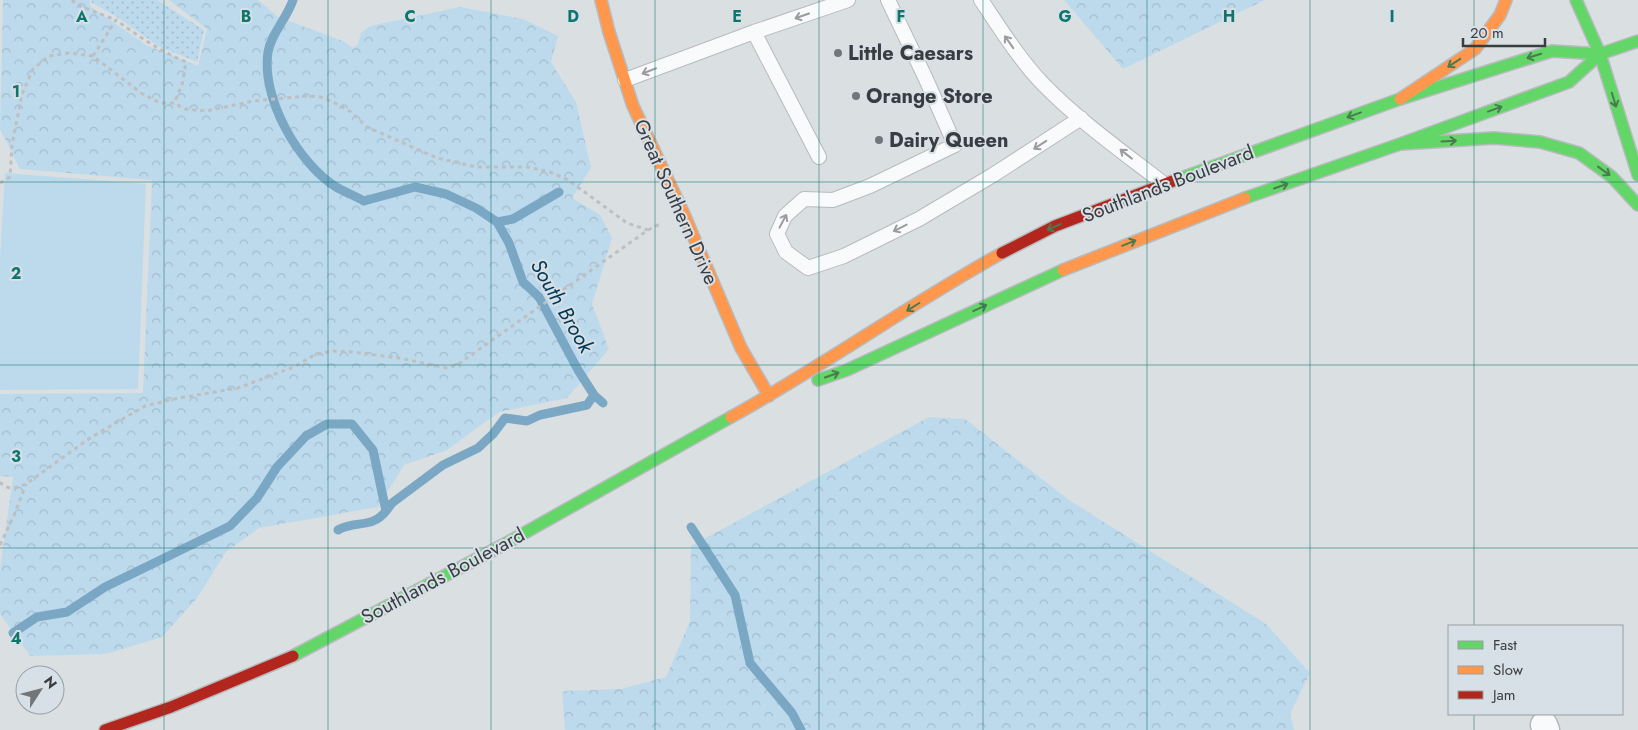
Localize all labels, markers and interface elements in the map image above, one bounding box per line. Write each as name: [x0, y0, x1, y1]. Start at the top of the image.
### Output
text: A: [75, 5, 88, 28]
text: B: [241, 5, 251, 28]
text: C: [404, 5, 416, 28]
text: D: [567, 5, 579, 28]
text: E: [732, 5, 742, 28]
text: F: [897, 5, 905, 28]
text: G: [1058, 5, 1072, 28]
text: H: [1223, 5, 1235, 28]
text: I: [1389, 5, 1395, 28]
one-way arrow: [795, 12, 810, 21]
scale bar: [1463, 15, 1546, 47]
text: 20 m: [1470, 22, 1504, 44]
one-way arrow: [1004, 36, 1015, 49]
place label: Little Caesars: [848, 39, 973, 68]
marker: Little Caesars: [832, 47, 844, 59]
one-way arrow: [1527, 52, 1543, 62]
one-way arrow: [1447, 58, 1461, 68]
one-way arrow: [642, 67, 657, 76]
text: 1: [12, 80, 20, 103]
place label: Orange Store: [866, 82, 993, 111]
marker: Orange Store: [850, 90, 862, 102]
one-way arrow: [1610, 92, 1620, 108]
one-way arrow: [1487, 104, 1503, 113]
one-way arrow: [1347, 111, 1362, 120]
street label: Great Southern Drive: [626, 115, 726, 289]
place label: Dairy Queen: [889, 126, 1008, 155]
marker: Dairy Queen: [873, 134, 885, 146]
one-way arrow: [1441, 136, 1457, 145]
street label: Southlands Boulevard: [1078, 138, 1258, 230]
one-way arrow: [1033, 140, 1047, 150]
one-way arrow: [1119, 149, 1133, 159]
one-way arrow: [1597, 166, 1611, 176]
one-way arrow: [1272, 181, 1288, 190]
one-way arrow: [779, 214, 789, 229]
one-way arrow: [1047, 223, 1062, 233]
one-way arrow: [893, 224, 908, 233]
one-way arrow: [1121, 238, 1136, 248]
water label: South Brook: [523, 253, 602, 360]
text: 2: [11, 262, 21, 285]
one-way arrow: [906, 302, 920, 312]
one-way arrow: [972, 303, 987, 313]
one-way arrow: [823, 370, 839, 379]
text: 3: [11, 445, 21, 468]
street label: Southlands Boulevard: [356, 521, 530, 631]
legend: [1448, 625, 1623, 715]
text: 4: [10, 627, 22, 650]
text: Fast: [1493, 634, 1517, 656]
text: Slow: [1493, 659, 1524, 681]
north arrow: [15, 665, 65, 715]
text: N: [39, 672, 62, 693]
text: Jam: [1491, 684, 1516, 706]

